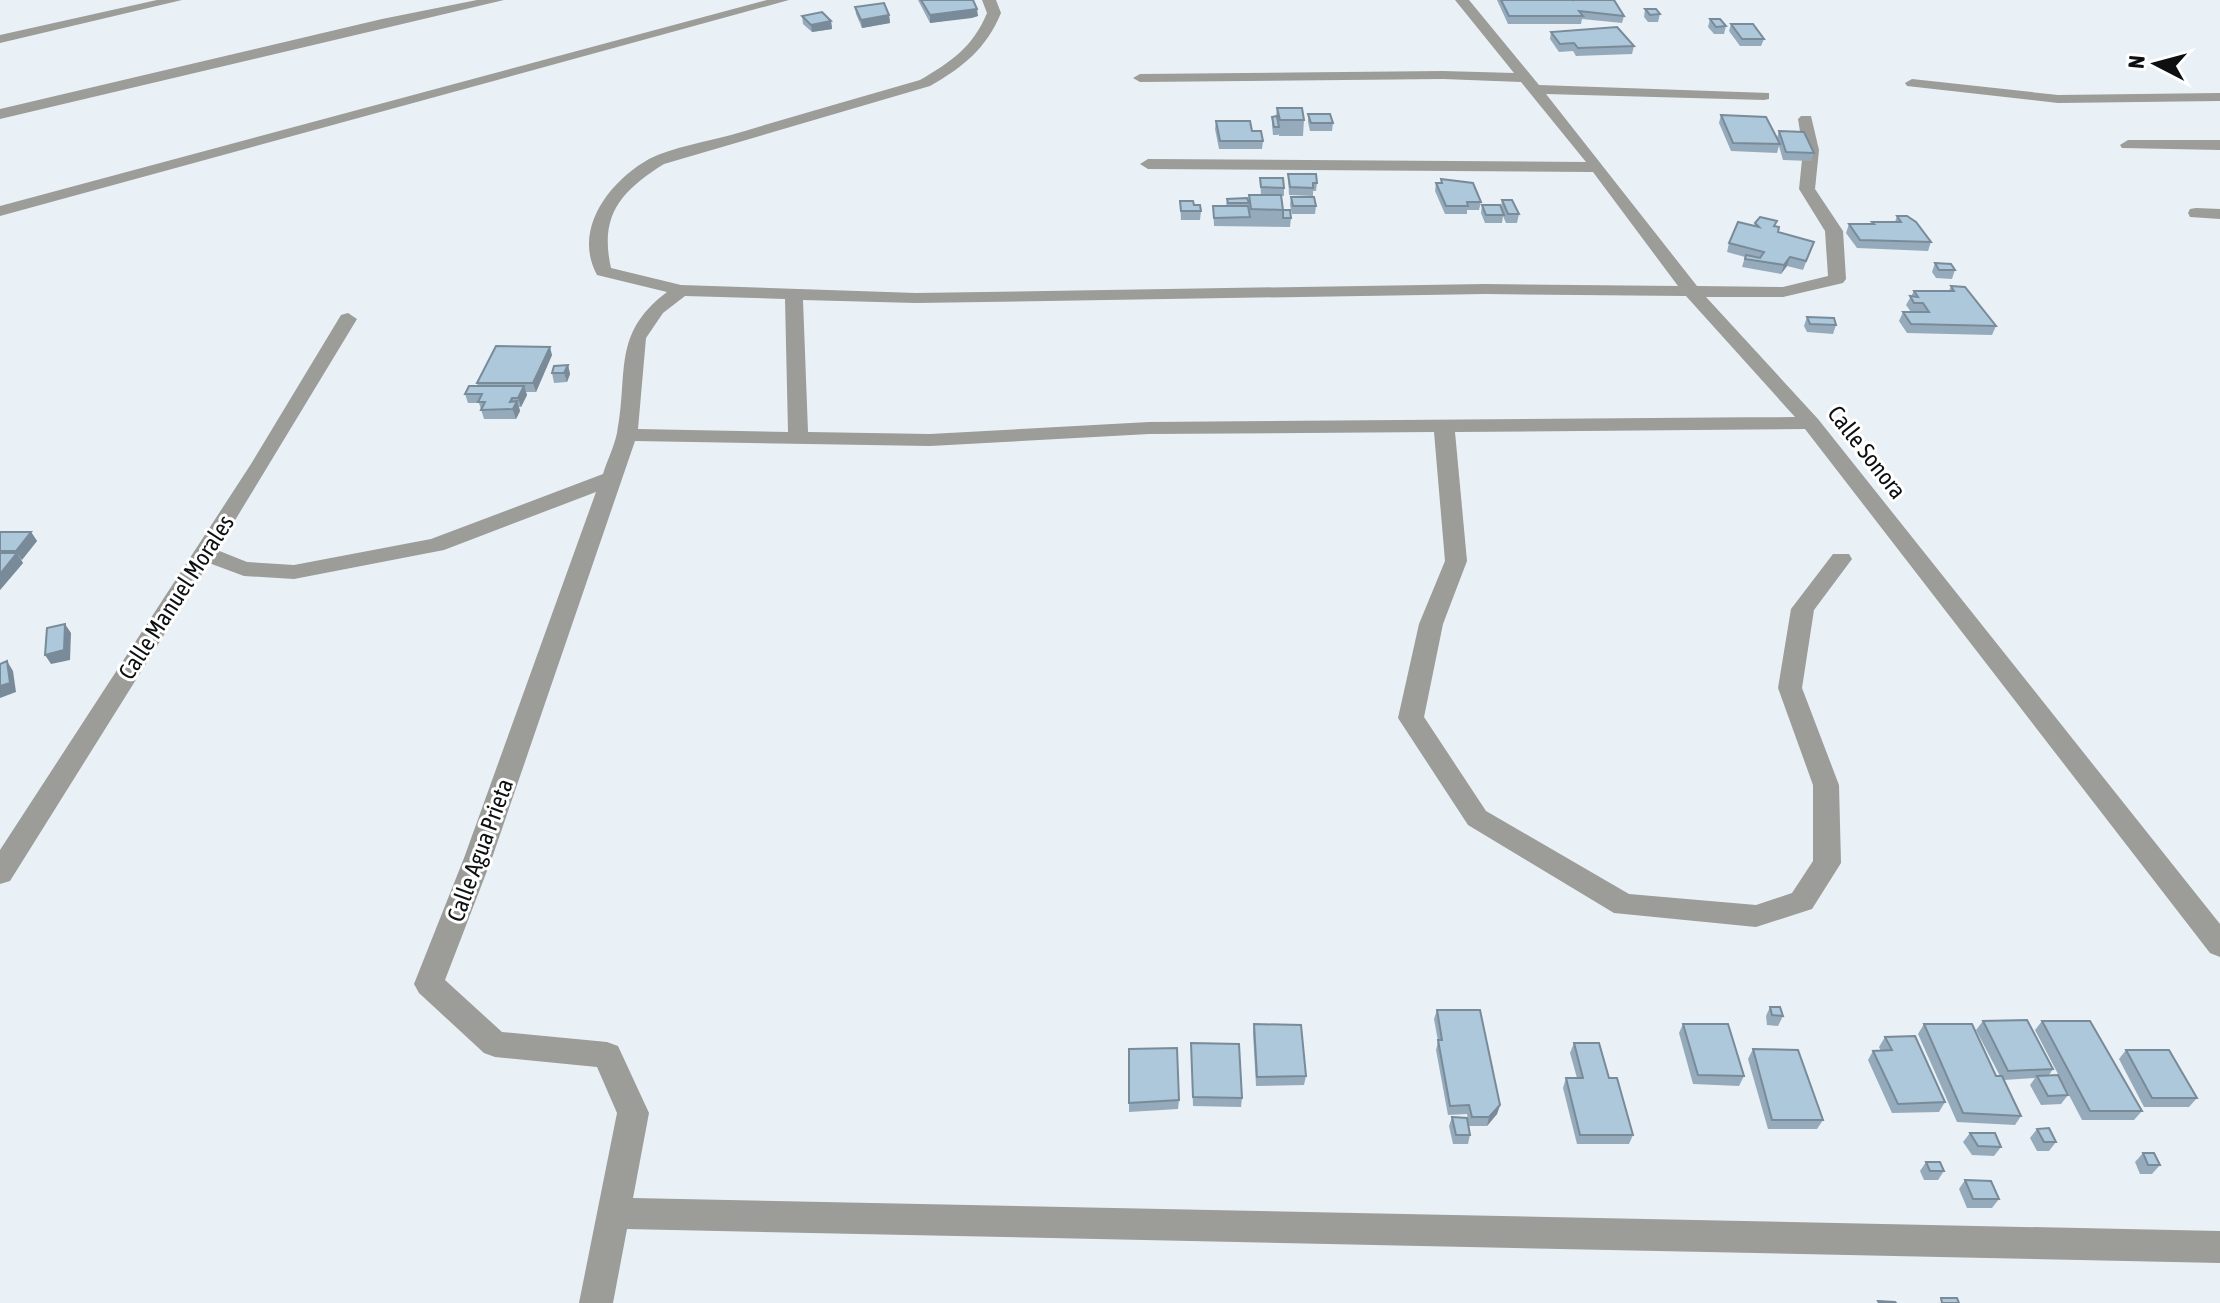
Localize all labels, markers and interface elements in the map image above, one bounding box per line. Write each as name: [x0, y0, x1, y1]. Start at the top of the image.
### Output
north arrow: [2116, 24, 2196, 104]
text: N: [2123, 54, 2150, 70]
street label: Calle Sonora: [1822, 400, 1912, 504]
street label: Calle Manuel Morales: [113, 510, 239, 684]
street label: Calle Agua Prieta: [442, 775, 518, 925]

